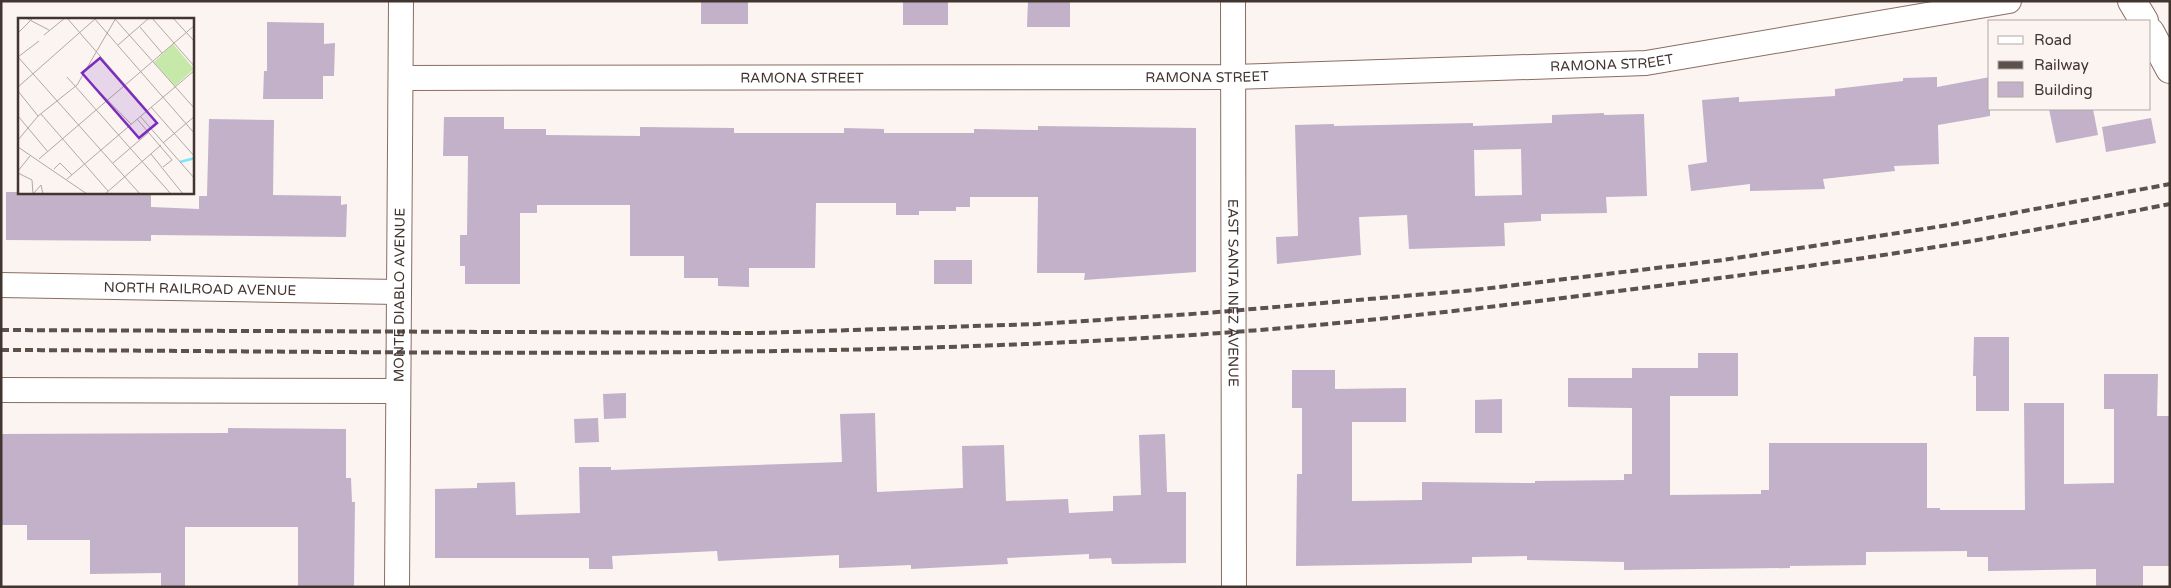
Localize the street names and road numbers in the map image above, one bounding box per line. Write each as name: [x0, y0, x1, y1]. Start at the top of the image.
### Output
street label: RAMONA STREET: [1550, 50, 1675, 75]
street label: RAMONA STREET: [1145, 68, 1270, 86]
street label: RAMONA STREET: [740, 69, 864, 87]
street label: EAST SANTA INEZ AVENUE: [1224, 199, 1242, 387]
street label: MONTE DIABLO AVENUE: [390, 208, 409, 382]
street label: NORTH RAILROAD AVENUE: [103, 279, 297, 299]

